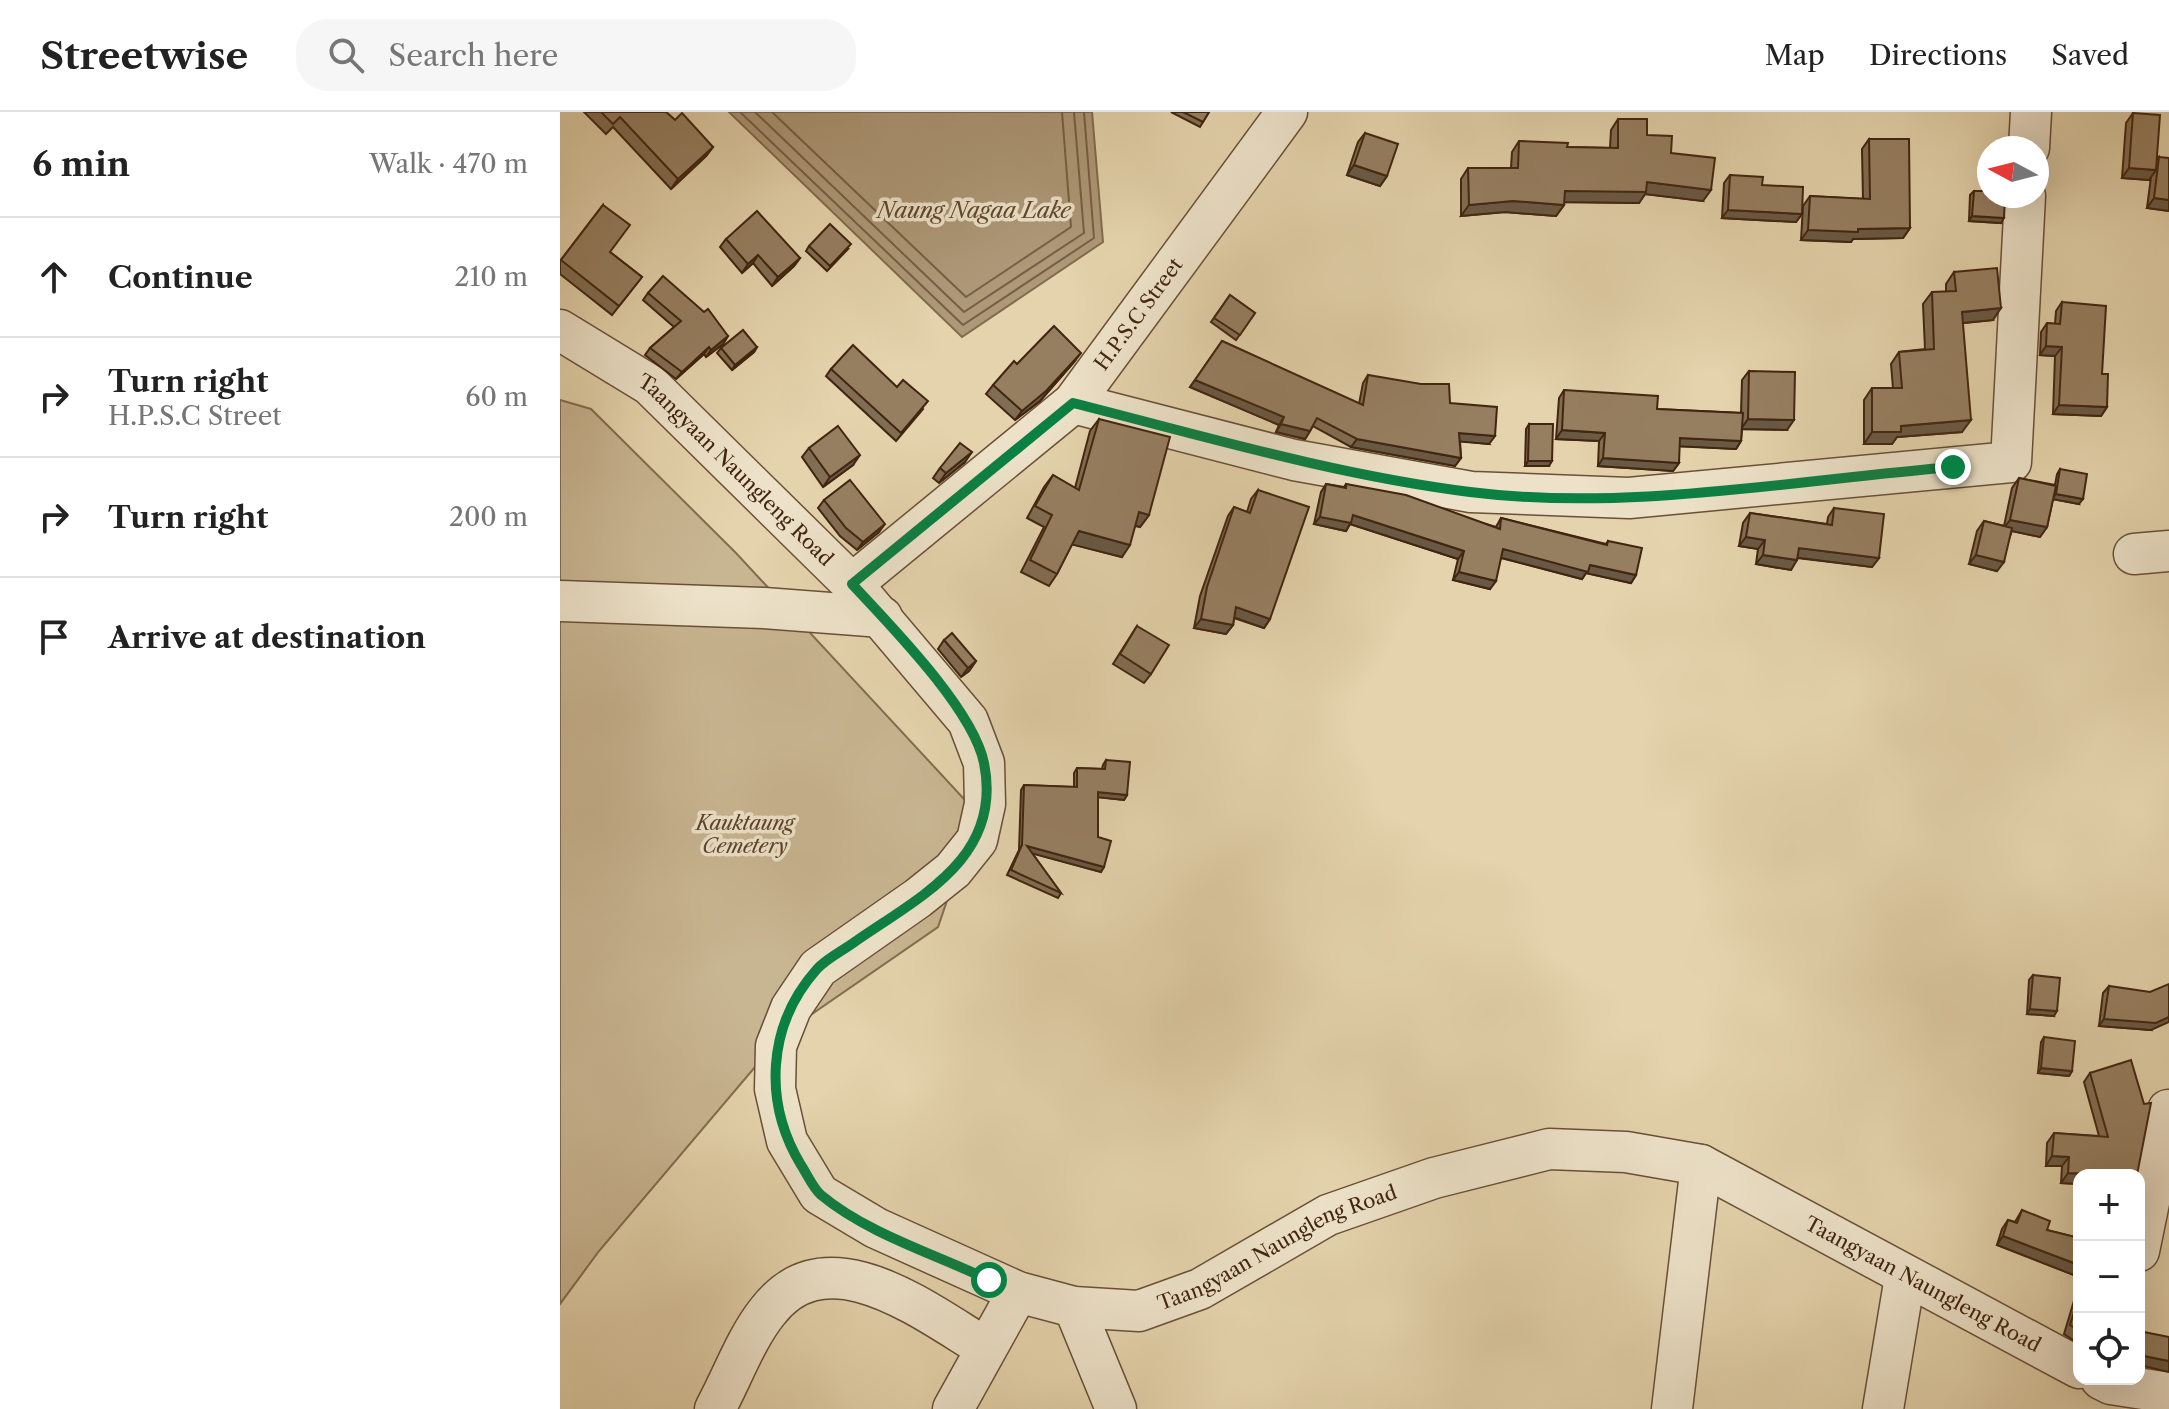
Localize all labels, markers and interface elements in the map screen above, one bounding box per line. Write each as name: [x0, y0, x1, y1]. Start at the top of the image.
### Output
search box: [296, 19, 856, 91]
text: Streetwise: [40, 32, 248, 79]
icon: search: [324, 33, 368, 77]
text: Search here: [388, 37, 558, 74]
text: Map: [1765, 38, 1825, 72]
text: Directions: [1869, 38, 2007, 72]
text: Saved: [2051, 38, 2129, 72]
north arrow: [1977, 136, 2049, 208]
text: 6 min: [32, 143, 130, 185]
text: Walk · 470 m: [369, 148, 528, 180]
water label: Naung Nagaa Lake: [875, 197, 1072, 224]
street label: H.P.S.C Street: [1089, 253, 1188, 375]
icon: ahead: [32, 255, 76, 299]
text: Continue: [108, 259, 253, 296]
text: 210 m: [455, 261, 528, 293]
text: Turn right: [108, 363, 268, 400]
street label: Taangyaan Naungleng Road: [634, 369, 838, 571]
icon: right: [32, 375, 76, 419]
text: 60 m: [465, 381, 528, 413]
text: H.P.S.C Street: [108, 400, 281, 432]
route end: [1935, 449, 1971, 485]
icon: right: [32, 495, 76, 539]
text: Turn right: [108, 499, 268, 536]
text: 200 m: [449, 501, 528, 533]
icon: arrive: [32, 615, 76, 659]
text: Arrive at destination: [108, 619, 426, 656]
park label: Kauktaung Cemetery: [694, 811, 796, 858]
map controls: [2073, 1169, 2145, 1385]
button: +: [2073, 1169, 2145, 1241]
street label: Taangyaan Naungleng Road: [1154, 1180, 1400, 1315]
street label: Taangyaan Naungleng Road: [1801, 1211, 2045, 1357]
button: −: [2073, 1241, 2145, 1313]
route start: [971, 1262, 1007, 1298]
button: locate: [2073, 1313, 2145, 1385]

